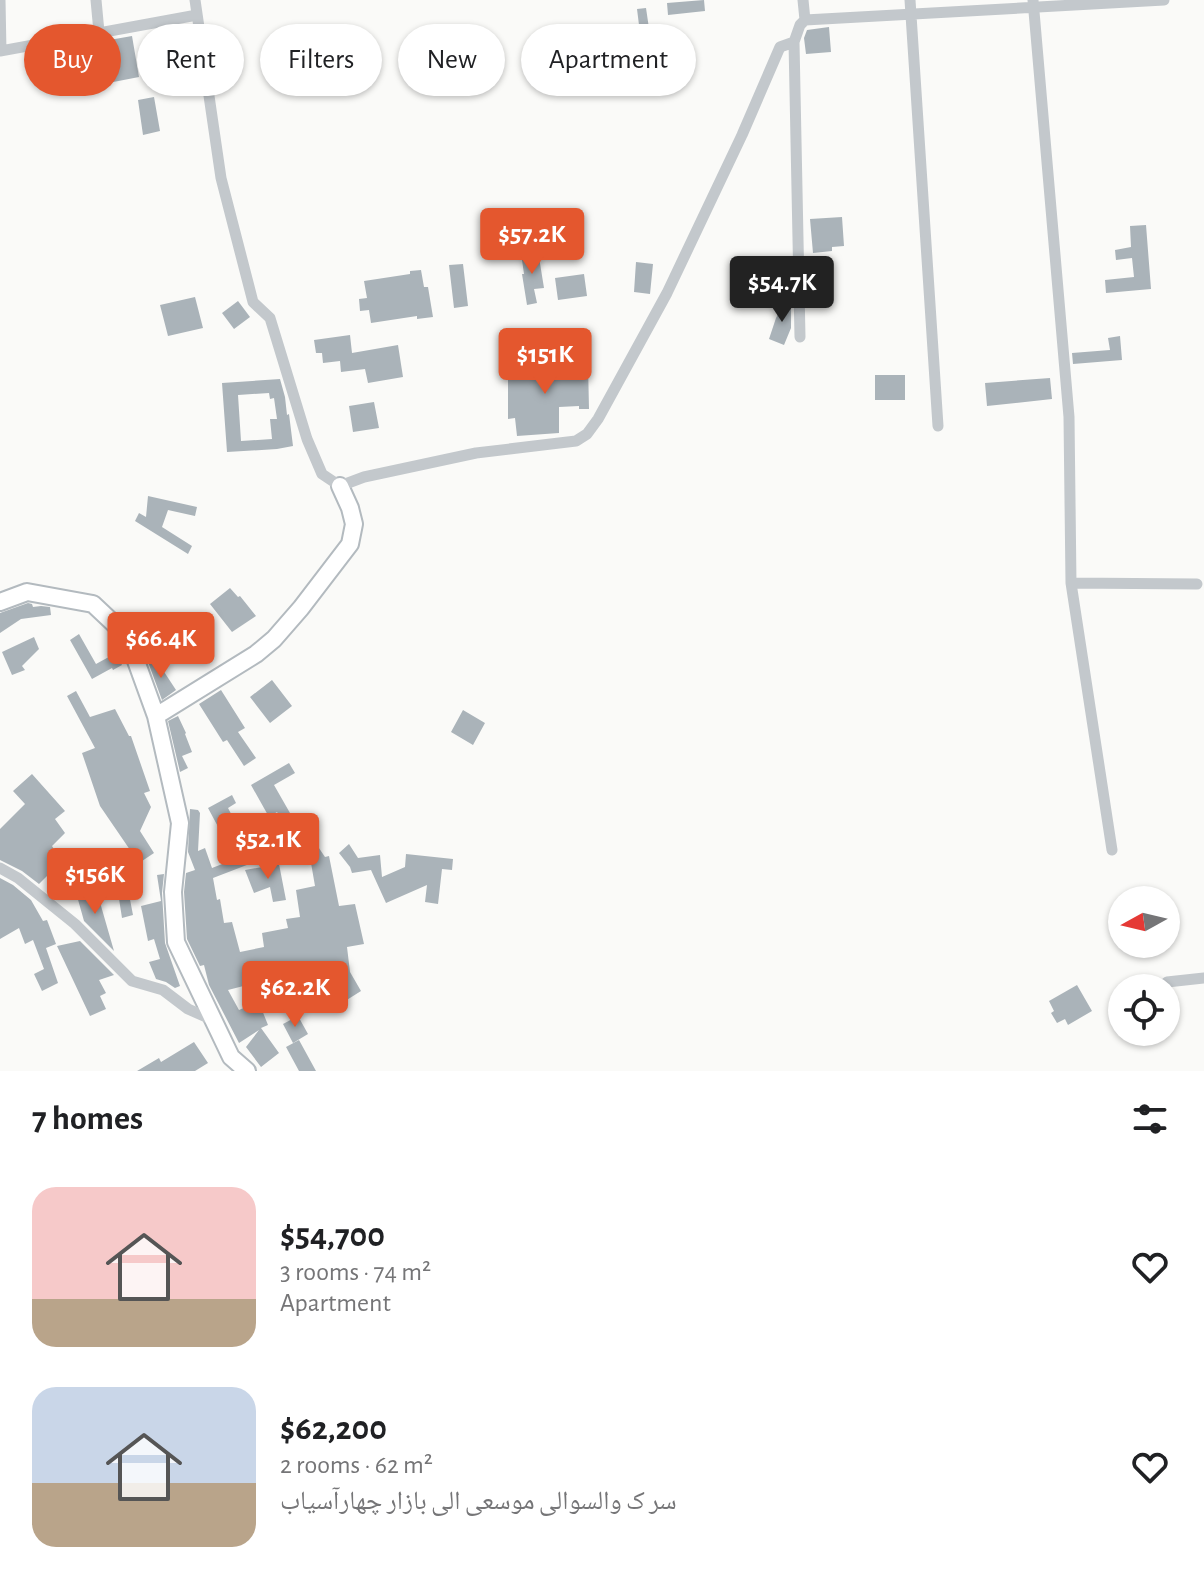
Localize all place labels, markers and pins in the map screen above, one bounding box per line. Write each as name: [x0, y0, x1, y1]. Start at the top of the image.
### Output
pin: $57.2K: [467, 208, 597, 276]
pin: $54.7K: [717, 256, 847, 324]
pin: $151K: [489, 328, 601, 396]
pin: $66.4K: [96, 612, 226, 680]
pin: $52.1K: [203, 813, 333, 881]
pin: $156K: [39, 848, 151, 916]
pin: $62.2K: [230, 961, 360, 1029]

